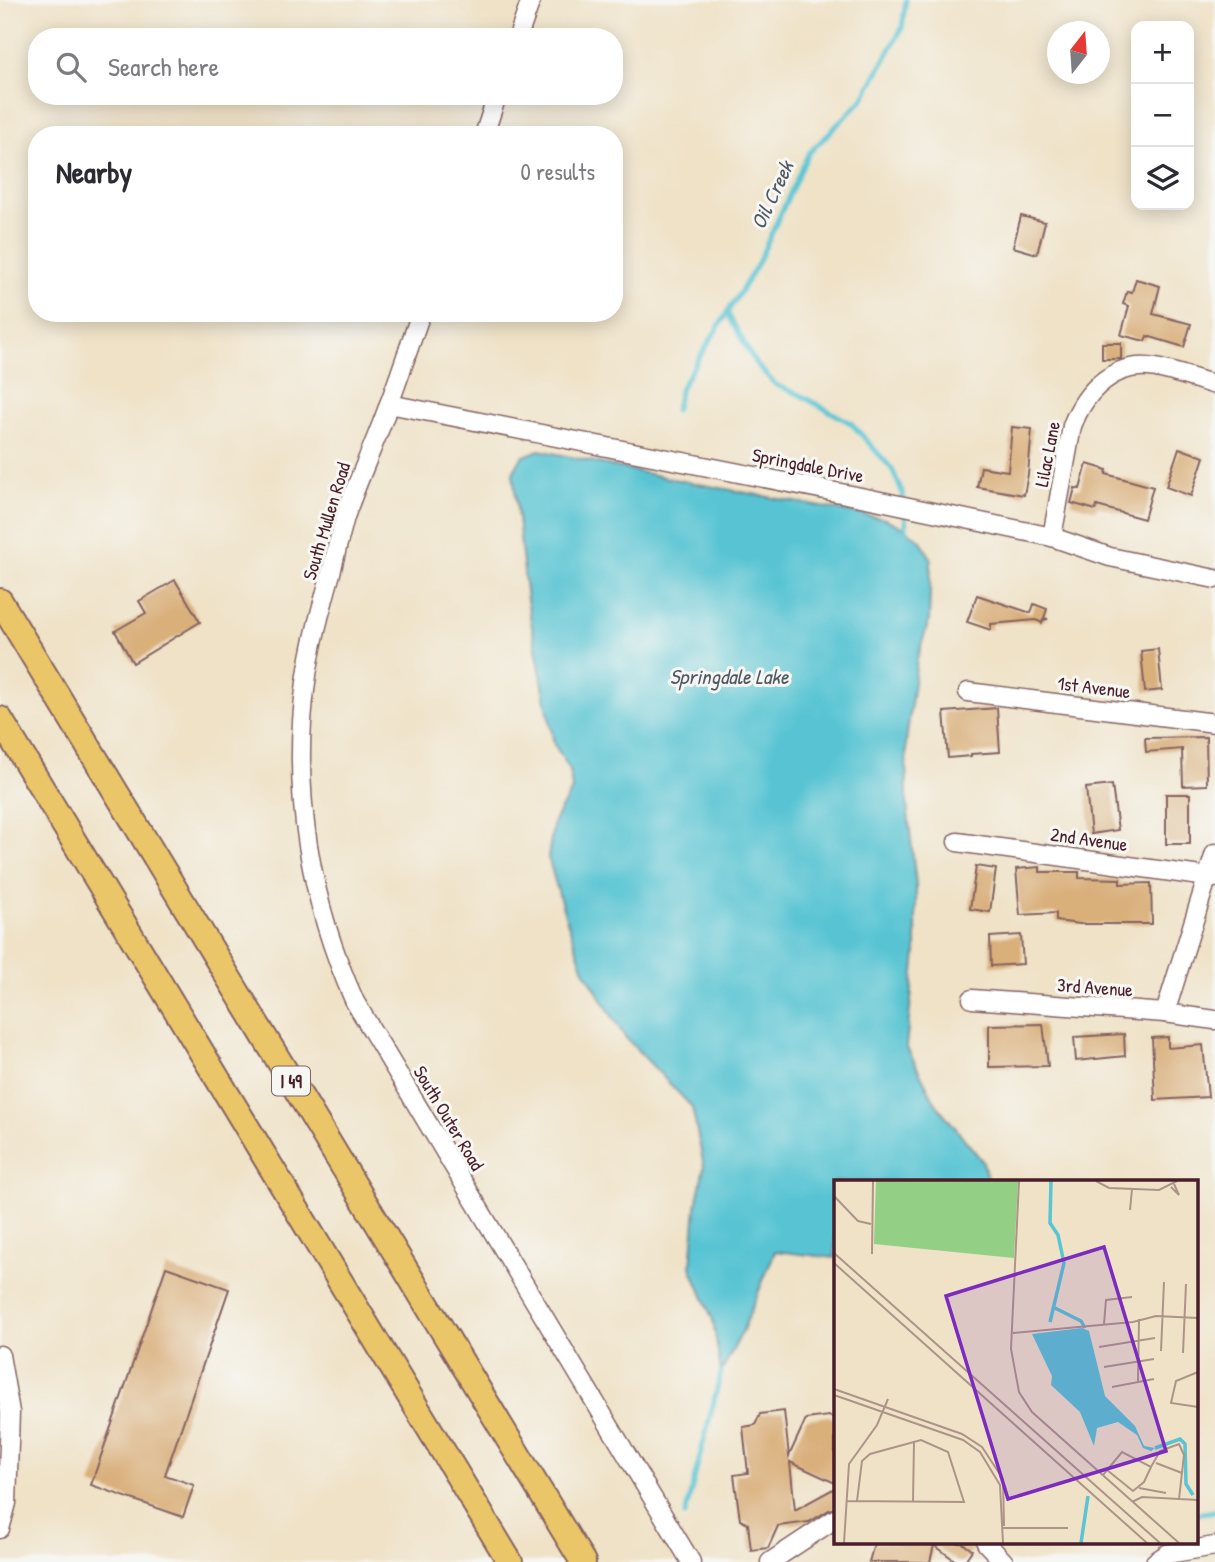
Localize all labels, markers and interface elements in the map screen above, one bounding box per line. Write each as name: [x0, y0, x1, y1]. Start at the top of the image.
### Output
north arrow: [1047, 21, 1110, 84]
map controls: [1131, 21, 1194, 210]
button: +: [1131, 21, 1194, 84]
search box: [28, 28, 623, 105]
icon: search: [52, 48, 90, 86]
text: Search here: [108, 49, 219, 84]
button: −: [1131, 84, 1194, 147]
button: layers: [1131, 147, 1194, 210]
text: Nearby: [56, 152, 132, 192]
water label: Oil Creek: [744, 154, 801, 234]
text: 0 results: [520, 156, 595, 187]
street label: Lilac Lane: [1028, 419, 1066, 489]
street label: Springdale Drive: [750, 441, 866, 489]
street label: South Mullen Road: [296, 458, 356, 583]
water label: Springdale Lake: [670, 662, 790, 691]
street label: 1st Avenue: [1056, 670, 1132, 704]
street label: 2nd Avenue: [1049, 821, 1130, 857]
street label: 3rd Avenue: [1056, 971, 1134, 1003]
street label: South Outer Road: [407, 1061, 491, 1176]
road number: I 49: [272, 1066, 310, 1096]
inset map: [834, 1180, 1198, 1544]

